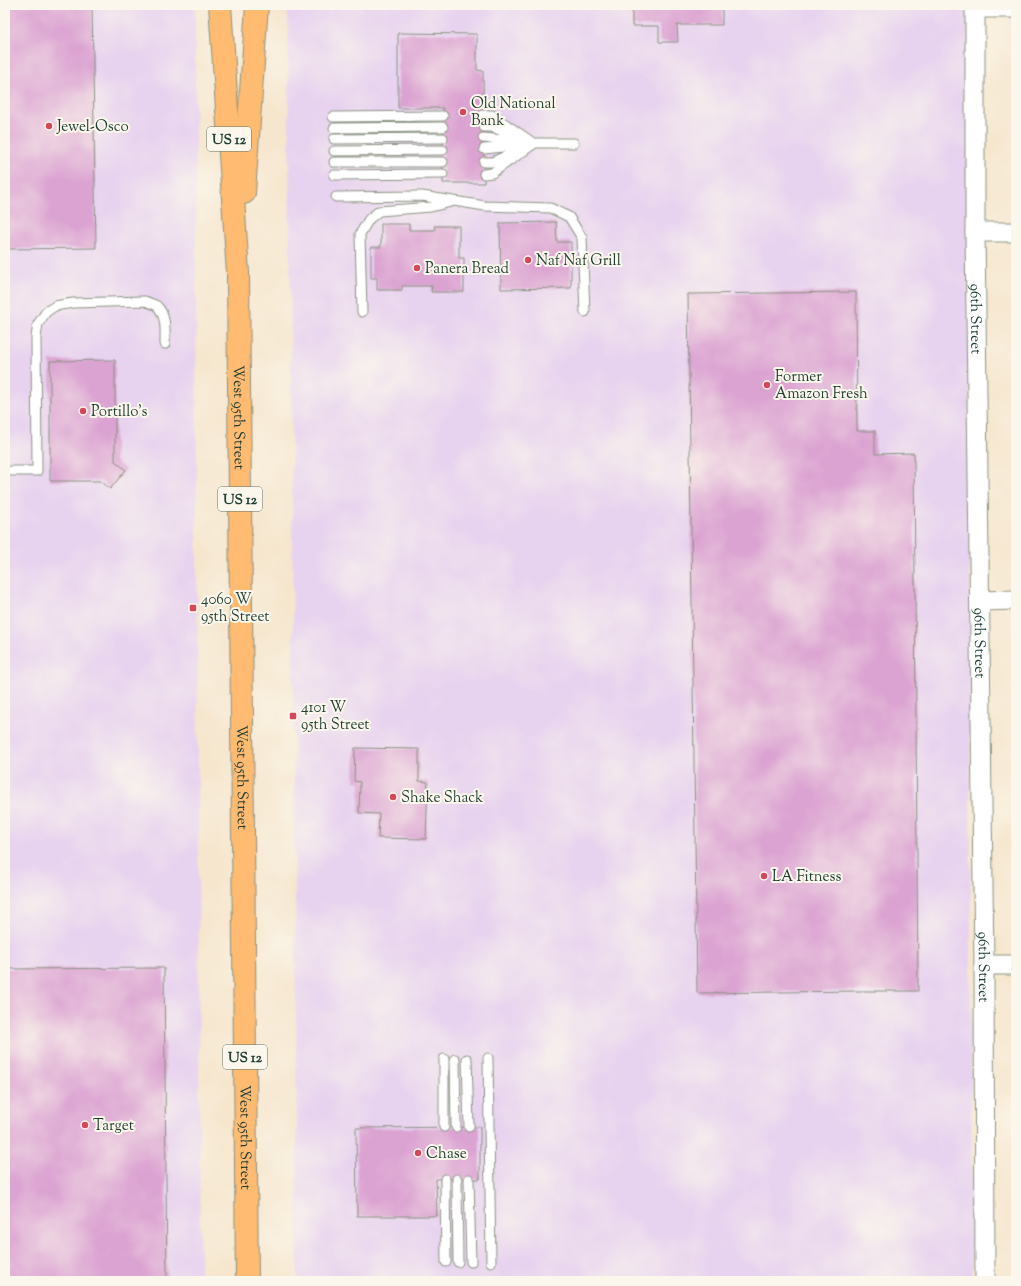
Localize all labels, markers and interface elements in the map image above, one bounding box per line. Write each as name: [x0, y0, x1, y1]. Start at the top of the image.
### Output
place label: Old National Bank: [471, 94, 556, 132]
marker: Old National Bank: [458, 107, 468, 117]
place label: Jewel-Osco: [56, 117, 129, 138]
marker: Jewel-Osco: [44, 121, 54, 131]
road number: US 12: [207, 127, 251, 151]
place label: Naf Naf Grill: [536, 251, 621, 272]
marker: Naf Naf Grill: [523, 255, 533, 265]
place label: Panera Bread: [425, 259, 509, 280]
marker: Panera Bread: [412, 263, 422, 273]
street label: 96th Street: [964, 284, 986, 354]
street label: West 95th Street: [227, 365, 249, 470]
place label: Former Amazon Fresh: [775, 367, 868, 405]
marker: Former Amazon Fresh: [762, 380, 772, 390]
place label: Portillo's: [91, 402, 148, 423]
marker: Portillo's: [78, 406, 88, 416]
road number: US 12: [218, 487, 262, 511]
place label: 4060 W 95th Street: [201, 590, 269, 628]
marker: 4060 W 95th Street: [188, 603, 198, 613]
street label: 96th Street: [968, 608, 989, 678]
place label: 4101 W 95th Street: [301, 698, 369, 736]
marker: 4101 W 95th Street: [288, 711, 298, 721]
street label: West 95th Street: [230, 725, 252, 830]
place label: Shake Shack: [401, 788, 483, 809]
marker: Shake Shack: [388, 792, 398, 802]
place label: LA Fitness: [772, 867, 841, 888]
marker: LA Fitness: [759, 871, 769, 881]
street label: 96th Street: [972, 932, 993, 1002]
road number: US 12: [223, 1045, 267, 1069]
street label: West 95th Street: [233, 1085, 255, 1190]
place label: Target: [93, 1116, 134, 1137]
marker: Target: [80, 1120, 90, 1130]
place label: Chase: [426, 1144, 467, 1165]
marker: Chase: [413, 1148, 423, 1158]

